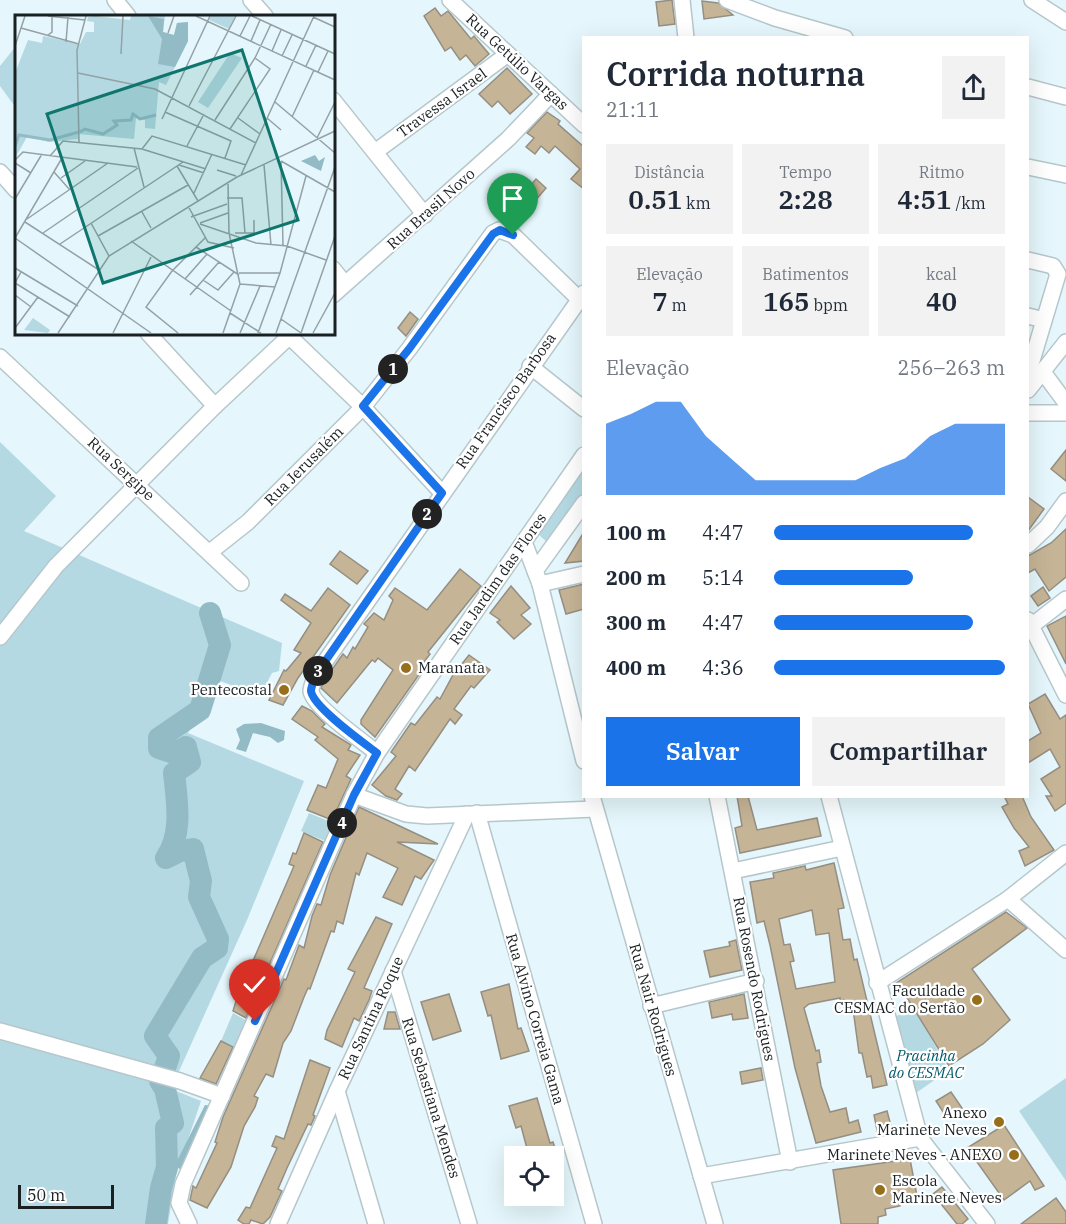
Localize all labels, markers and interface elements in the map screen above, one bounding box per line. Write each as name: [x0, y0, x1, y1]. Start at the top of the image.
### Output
street label: Rua Getúlio Vargas: [462, 9, 572, 114]
inset map: [15, 15, 334, 334]
text: Corrida noturna: [606, 52, 865, 95]
button: share: [942, 56, 1005, 119]
street label: Travessa Israel: [393, 64, 490, 141]
text: 21:11: [606, 96, 660, 123]
text: Distância: [634, 162, 705, 182]
text: Tempo: [779, 162, 832, 182]
text: Ritmo: [919, 162, 964, 182]
street label: Rua Brasil Novo: [383, 164, 479, 253]
pin: [487, 173, 538, 235]
icon: arrive: [496, 182, 529, 215]
text: 0.51: [628, 182, 682, 216]
text: 2:28: [778, 182, 833, 216]
text: 4:51: [897, 182, 952, 216]
text: km: [682, 193, 711, 213]
text: /km: [952, 193, 986, 213]
text: Elevação: [636, 264, 703, 284]
text: Batimentos: [762, 264, 849, 284]
text: kcal: [926, 264, 957, 284]
text: 7: [652, 284, 668, 318]
text: 165: [763, 284, 810, 318]
text: 40: [926, 284, 957, 318]
text: m: [668, 295, 687, 315]
text: bpm: [810, 295, 848, 315]
street label: Rua Francisco Barbosa: [451, 329, 560, 472]
pin: 1: [378, 354, 408, 384]
text: Elevação: [606, 354, 689, 381]
text: 256–263 m: [898, 354, 1005, 381]
text: 1: [388, 359, 398, 379]
street label: Rua Jerusalém: [260, 422, 347, 509]
street label: Rua Sergipe: [84, 433, 159, 504]
pin: 2: [412, 499, 442, 529]
text: 2: [422, 504, 432, 524]
street label: Rua Jardim das Flores: [445, 509, 550, 648]
text: 100 m: [606, 519, 666, 546]
text: 4:47: [702, 519, 744, 546]
text: 200 m: [606, 564, 666, 591]
text: 5:14: [702, 564, 744, 591]
text: 300 m: [606, 609, 666, 636]
text: 4:47: [702, 609, 744, 636]
text: 400 m: [606, 654, 666, 681]
text: 4:36: [702, 654, 744, 681]
pin: 3: [303, 656, 333, 686]
place label: Maranata: [418, 658, 485, 677]
text: 3: [313, 661, 323, 681]
marker: Maranata: [399, 661, 413, 675]
place label: Pentecostal: [191, 680, 272, 699]
marker: Pentecostal: [277, 683, 291, 697]
button: Salvar: [606, 717, 800, 786]
button: Compartilhar: [812, 717, 1005, 786]
pin: 4: [327, 808, 357, 838]
text: 4: [337, 813, 347, 833]
street label: Rua Rosendo Rodrigues: [729, 895, 780, 1063]
street label: Rua Alvino Correia Gama: [502, 931, 569, 1107]
street label: Rua Nair Rodrigues: [625, 941, 682, 1078]
street label: Rua Santina Roque: [334, 953, 407, 1082]
pin: [229, 959, 280, 1021]
icon: check: [238, 968, 271, 1001]
place label: Faculdade CESMAC do Sertão: [834, 981, 965, 1017]
marker: Faculdade CESMAC do Sertão: [970, 993, 984, 1007]
street label: Rua Sebastiana Mendes: [398, 1015, 465, 1180]
park label: Pracinha do CESMAC: [889, 1046, 965, 1082]
place label: Anexo Marinete Neves: [877, 1103, 987, 1139]
marker: Anexo Marinete Neves: [992, 1115, 1006, 1129]
place label: Marinete Neves - ANEXO: [827, 1145, 1002, 1164]
map controls: [504, 1146, 564, 1206]
button: locate: [504, 1146, 564, 1206]
marker: Marinete Neves - ANEXO: [1007, 1148, 1021, 1162]
place label: Escola Marinete Neves: [892, 1171, 1002, 1207]
scale bar: [18, 1182, 114, 1210]
marker: Escola Marinete Neves: [873, 1183, 887, 1197]
text: 50 m: [27, 1185, 65, 1205]

